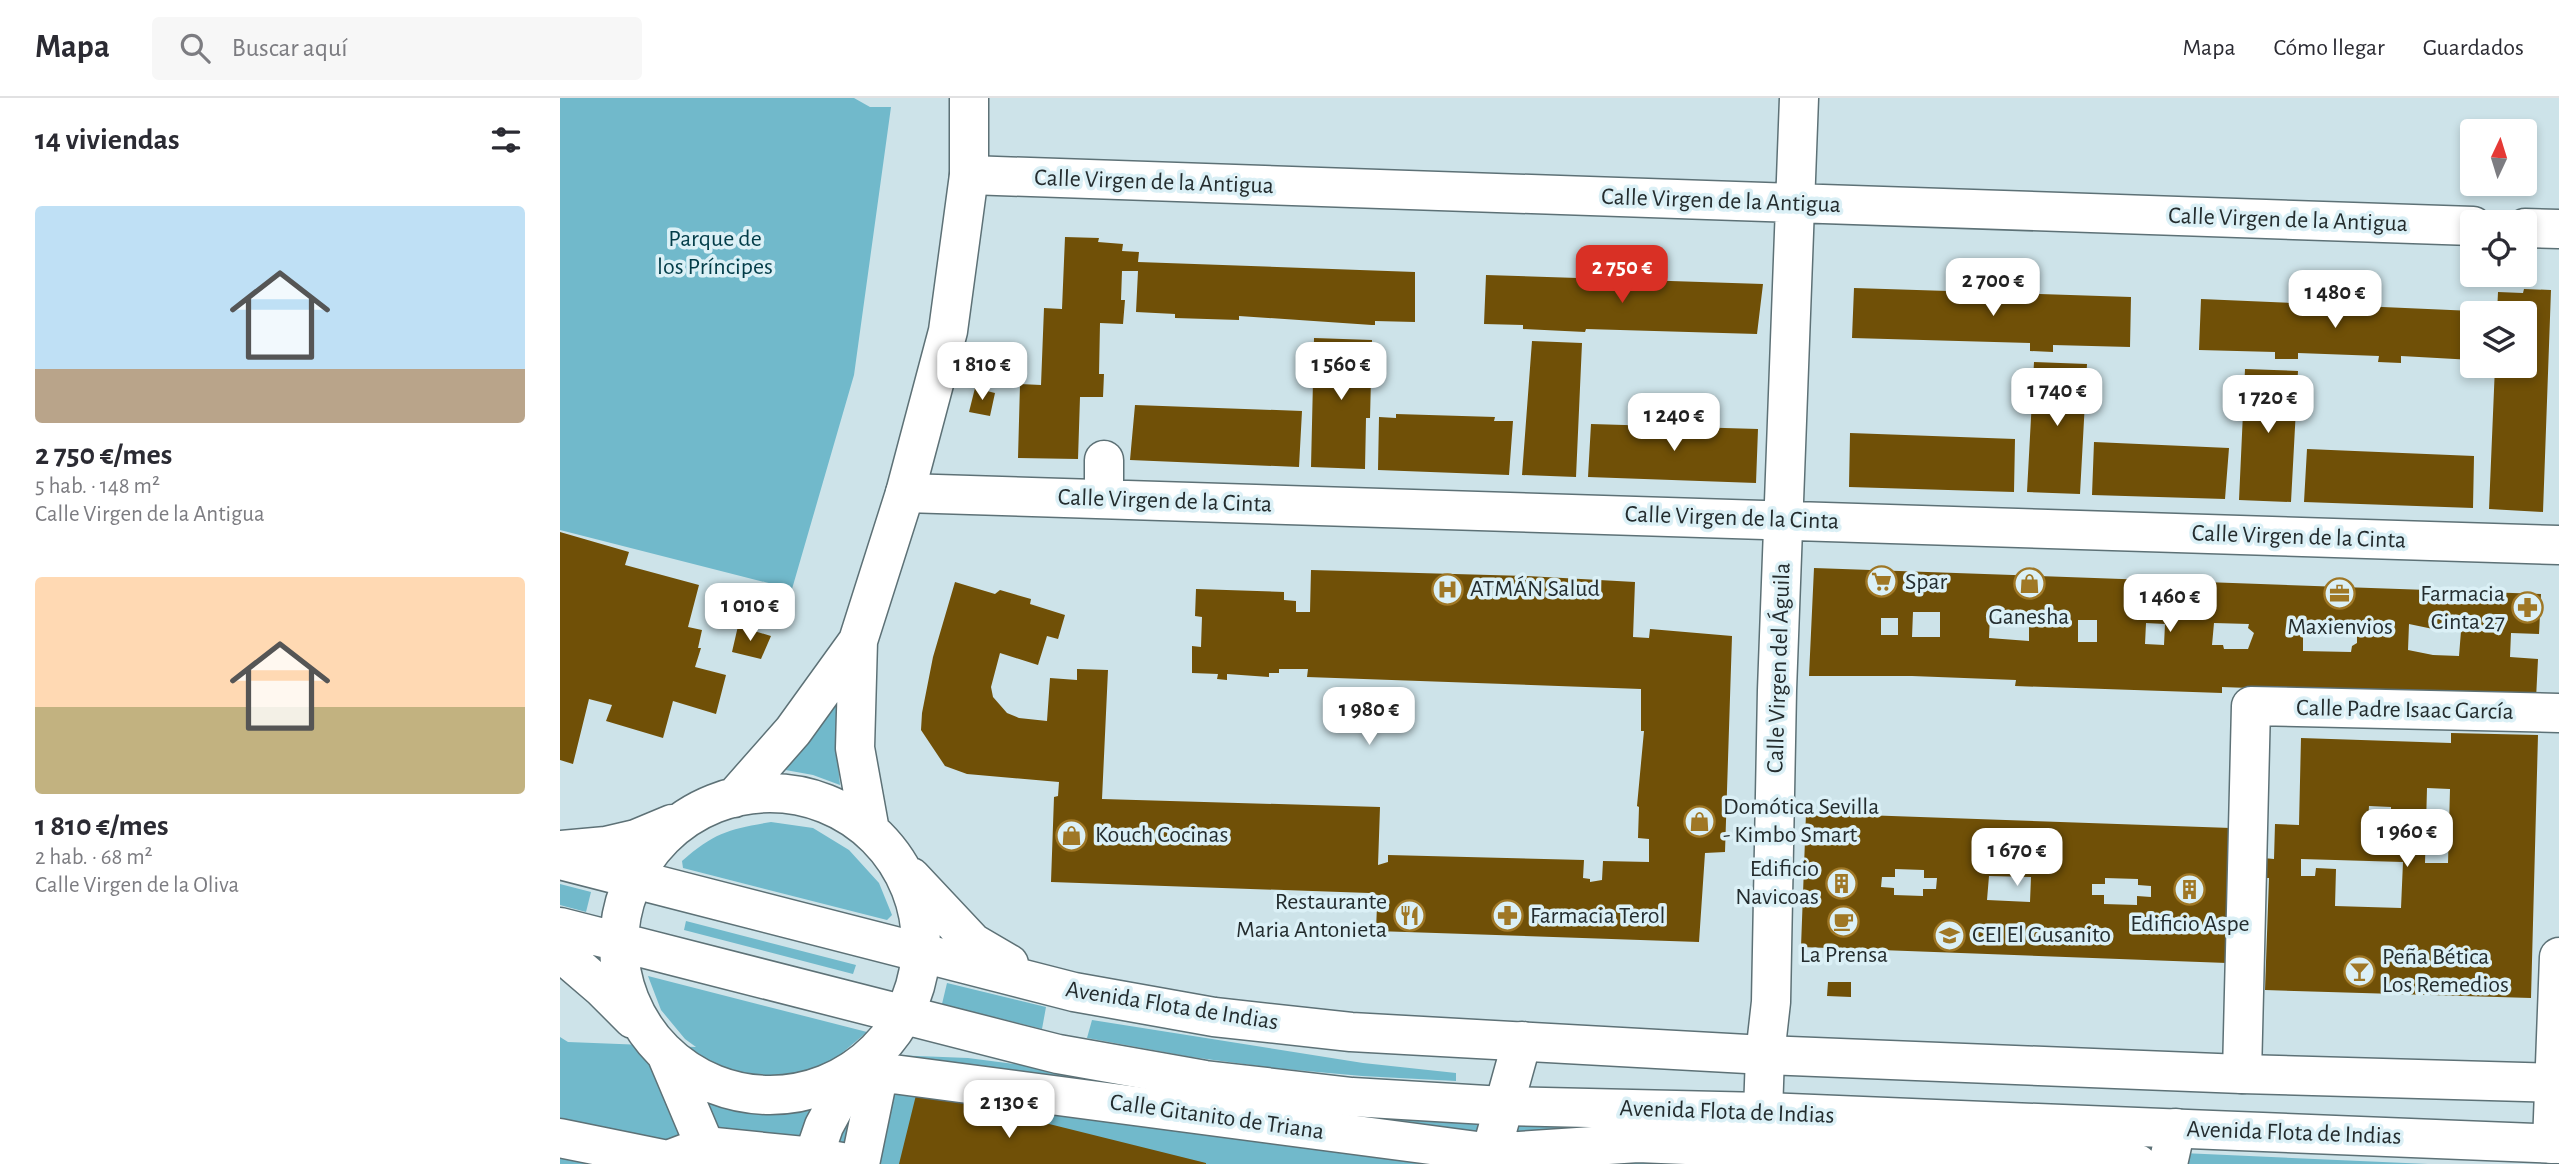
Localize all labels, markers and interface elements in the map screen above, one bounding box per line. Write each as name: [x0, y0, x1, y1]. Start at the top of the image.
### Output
search box: [152, 17, 642, 80]
icon: search: [176, 29, 214, 67]
text: Mapa: [35, 31, 110, 64]
text: Buscar aquí: [232, 35, 348, 61]
text: Mapa: [2182, 36, 2236, 60]
text: Cómo llegar: [2274, 36, 2385, 60]
text: Guardados: [2423, 36, 2524, 60]
north arrow: [2460, 119, 2538, 196]
map controls: [2460, 119, 2537, 378]
icon: filters: [487, 121, 525, 159]
text: 14 viviendas: [35, 125, 180, 155]
street label: Calle Virgen de la Antigua: [1034, 166, 1274, 198]
street label: Calle Virgen de la Antigua: [1601, 185, 1841, 217]
street label: Calle Virgen de la Antigua: [2168, 204, 2408, 236]
button: locate: [2460, 210, 2537, 287]
park label: Parque de los Príncipes: [657, 227, 773, 279]
pin: 2 750 €: [1557, 246, 1687, 305]
icon: home: [217, 252, 343, 378]
text: 2 750 €: [1592, 256, 1652, 279]
pin: 2 700 €: [1928, 258, 2058, 318]
text: 2 700 €: [1962, 269, 2024, 292]
pin: 1 480 €: [2270, 271, 2400, 330]
text: 1 480 €: [2305, 281, 2365, 304]
button: layers: [2460, 301, 2537, 378]
pin: 1 810 €: [917, 342, 1047, 402]
pin: 1 560 €: [1276, 342, 1406, 402]
text: 1 810 €: [953, 353, 1011, 376]
text: 1 560 €: [1312, 353, 1371, 376]
pin: 1 740 €: [1992, 368, 2122, 428]
pin: 1 720 €: [2203, 376, 2333, 435]
text: 1 740 €: [2027, 379, 2087, 402]
text: 1 720 €: [2239, 386, 2297, 409]
pin: 1 240 €: [1609, 394, 1739, 453]
text: 1 240 €: [1644, 404, 1704, 427]
text: 2 750 €/mes: [35, 440, 172, 470]
text: 5 hab. · 148 m²: [35, 475, 160, 498]
street label: Calle Virgen de la Cinta: [1057, 485, 1273, 517]
street label: Calle Virgen de la Cinta: [1624, 502, 1840, 534]
text: Calle Virgen de la Antigua: [35, 503, 265, 526]
street label: Calle Virgen de la Cinta: [2191, 521, 2407, 553]
street label: Calle Virgen del Águila: [1761, 562, 1795, 774]
supermarket icon: Spar: [1865, 565, 1899, 599]
shop icon: Ganesha: [2012, 566, 2046, 600]
place label: Spar: [1905, 570, 1947, 594]
hospital icon: ATMÁN Salud: [1430, 572, 1464, 606]
pin: 1 460 €: [2105, 574, 2235, 634]
place label: ATMÁN Salud: [1470, 575, 1600, 601]
office icon: Maxienvios: [2323, 576, 2357, 610]
place label: Farmacia Cinta 27: [2420, 582, 2505, 634]
pin: 1 010 €: [685, 584, 815, 643]
text: 1 460 €: [2140, 585, 2200, 608]
pharmacy icon: Farmacia Cinta 27: [2511, 591, 2545, 625]
text: 1 010 €: [721, 594, 779, 617]
place label: Ganesha: [1989, 605, 2069, 629]
place label: Maxienvios: [2287, 615, 2393, 639]
icon: home: [217, 623, 343, 749]
pin: 1 980 €: [1304, 688, 1434, 747]
street label: Calle Padre Isaac García: [2296, 696, 2514, 724]
text: 1 980 €: [1339, 698, 1399, 721]
place label: Domótica Sevilla - Kimbo Smart: [1723, 795, 1879, 847]
shop icon: Domótica Sevilla - Kimbo Smart: [1683, 804, 1717, 838]
pin: 1 960 €: [2342, 810, 2472, 869]
text: 1 810 €/mes: [35, 811, 169, 841]
shop icon: Kouch Cocinas: [1055, 818, 1089, 852]
text: 1 960 €: [2377, 820, 2437, 843]
place label: Kouch Cocinas: [1095, 823, 1228, 847]
pin: 1 670 €: [1952, 828, 2082, 888]
text: 1 670 €: [1988, 839, 2047, 862]
text: 2 hab. · 68 m²: [35, 846, 153, 869]
place label: Edificio Navicoas: [1735, 857, 1819, 909]
building icon: Edificio Navicoas: [1825, 866, 1859, 900]
building icon: Edificio Aspe: [2173, 873, 2207, 907]
text: Calle Virgen de la Oliva: [35, 874, 239, 897]
place label: Restaurante Maria Antonieta: [1236, 890, 1387, 942]
restaurant icon: Restaurante Maria Antonieta: [1393, 899, 1427, 933]
pharmacy icon: Farmacia Terol: [1490, 899, 1524, 933]
place label: Farmacia Terol: [1530, 904, 1665, 928]
cafe icon: La Prensa: [1827, 904, 1861, 938]
place label: Edificio Aspe: [2130, 912, 2250, 936]
school or university icon: CEI El Gusanito: [1932, 918, 1966, 952]
place label: CEI El Gusanito: [1972, 923, 2111, 947]
place label: La Prensa: [1800, 943, 1888, 967]
place label: Peña Bética Los Remedios: [2382, 945, 2509, 997]
bar icon: Peña Bética Los Remedios: [2342, 954, 2376, 988]
street label: Avenida Flota de Indias: [1064, 977, 1280, 1035]
pin: 2 130 €: [944, 1080, 1074, 1140]
street label: Calle Gitanito de Triana: [1108, 1090, 1326, 1144]
text: 2 130 €: [980, 1091, 1038, 1114]
street label: Avenida Flota de Indias: [1619, 1096, 1835, 1128]
street label: Avenida Flota de Indias: [2186, 1117, 2402, 1149]

